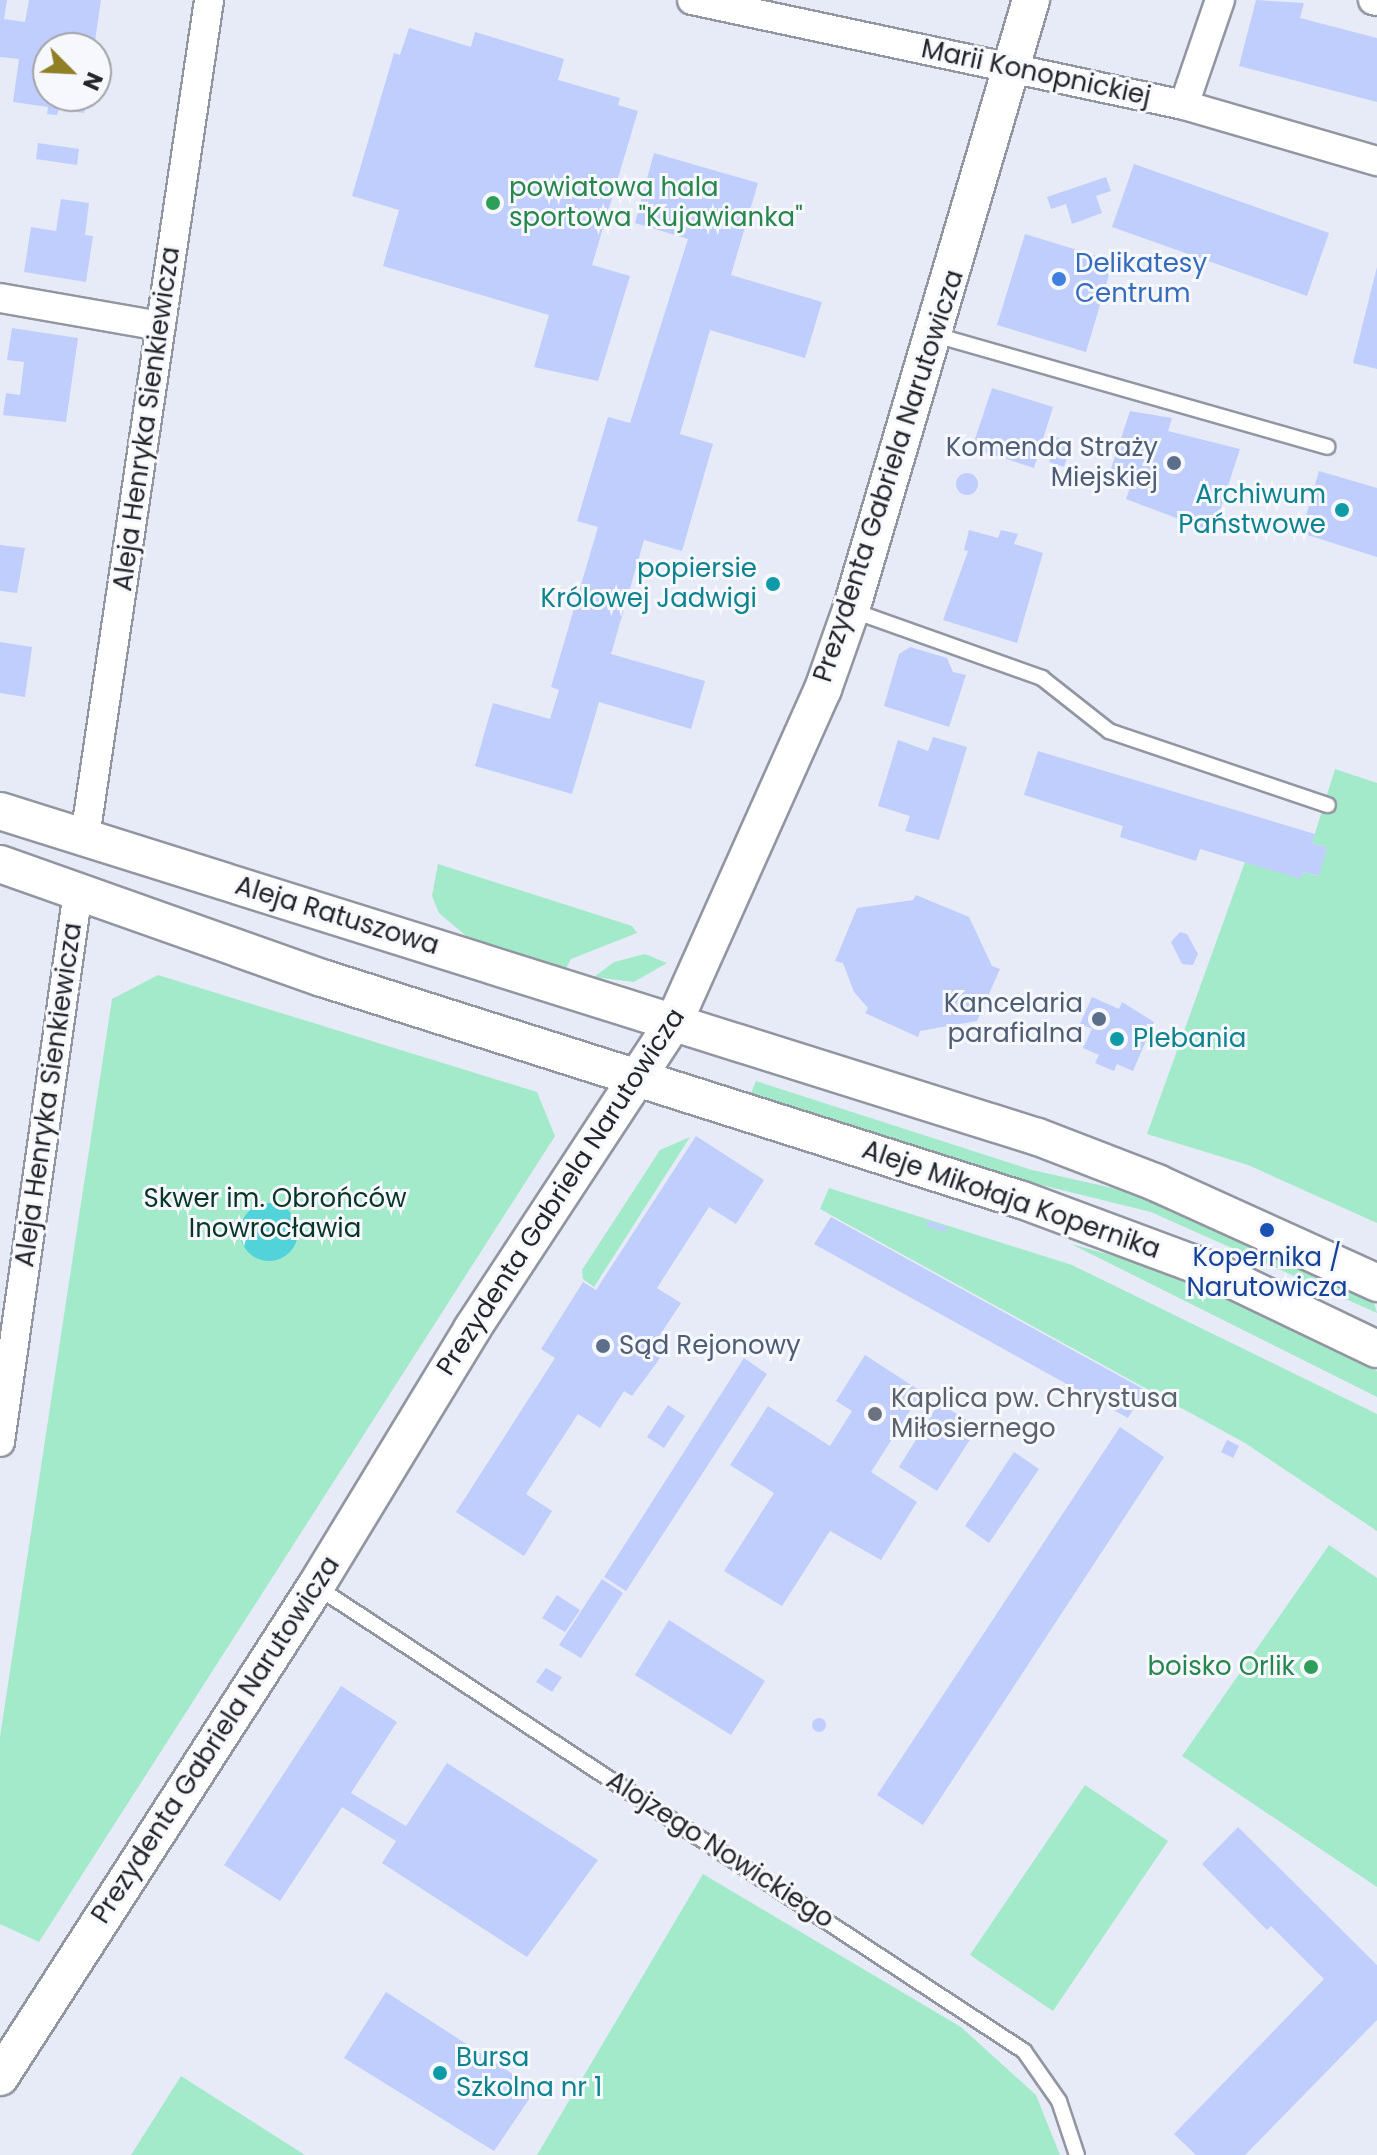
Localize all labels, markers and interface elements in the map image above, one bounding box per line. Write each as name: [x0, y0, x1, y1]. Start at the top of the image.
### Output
north arrow: [32, 32, 112, 112]
street label: Marii Konopnickiej: [918, 33, 1154, 113]
text: N: [75, 67, 110, 95]
place label: powiatowa hala sportowa "Kujawianka": [509, 172, 803, 234]
marker: powiatowa hala sportowa "Kujawianka": [484, 194, 502, 212]
street label: Aleja Henryka Sienkiewicza: [107, 245, 187, 593]
place label: Delikatesy Centrum: [1075, 248, 1207, 310]
street label: Prezydenta Gabriela Narutowicza: [808, 266, 970, 686]
marker: Delikatesy Centrum: [1050, 270, 1068, 288]
place label: Komenda Straży Miejskiej: [946, 432, 1158, 494]
marker: Komenda Straży Miejskiej: [1165, 454, 1183, 472]
place label: Archiwum Państwowe: [1178, 479, 1326, 540]
marker: Archiwum Państwowe: [1333, 501, 1351, 519]
place label: popiersie Królowej Jadwigi: [541, 553, 757, 614]
marker: popiersie Królowej Jadwigi: [764, 575, 782, 593]
street label: Aleja Ratuszowa: [231, 870, 443, 962]
street label: Aleja Henryka Sienkiewicza: [9, 921, 89, 1269]
place label: Kancelaria parafialna: [944, 988, 1083, 1050]
street label: Prezydenta Gabriela Narutowicza: [430, 1003, 692, 1381]
marker: Kancelaria parafialna: [1090, 1010, 1108, 1028]
place label: Plebania: [1133, 1023, 1246, 1055]
marker: Plebania: [1108, 1030, 1126, 1048]
street label: Aleje Mikołaja Kopernika: [858, 1134, 1164, 1266]
park label: Skwer im. Obrońców Inowrocławia: [143, 1183, 407, 1244]
marker: Kopernika / Narutowicza: [1258, 1221, 1276, 1239]
place label: Kopernika / Narutowicza: [1186, 1242, 1348, 1304]
place label: Sąd Rejonowy: [619, 1330, 801, 1362]
marker: Sąd Rejonowy: [594, 1337, 612, 1355]
place label: Kaplica pw. Chrystusa Miłosiernego: [891, 1383, 1178, 1444]
marker: Kaplica pw. Chrystusa Miłosiernego: [866, 1405, 884, 1423]
street label: Prezydenta Gabriela Narutowicza: [85, 1551, 347, 1929]
place label: boisko Orlik: [1148, 1651, 1295, 1683]
marker: boisko Orlik: [1302, 1658, 1320, 1676]
street label: Alojzego Nowickiego: [601, 1765, 839, 1935]
place label: Bursa Szkolna nr 1: [456, 2042, 602, 2104]
marker: Bursa Szkolna nr 1: [431, 2064, 449, 2082]

